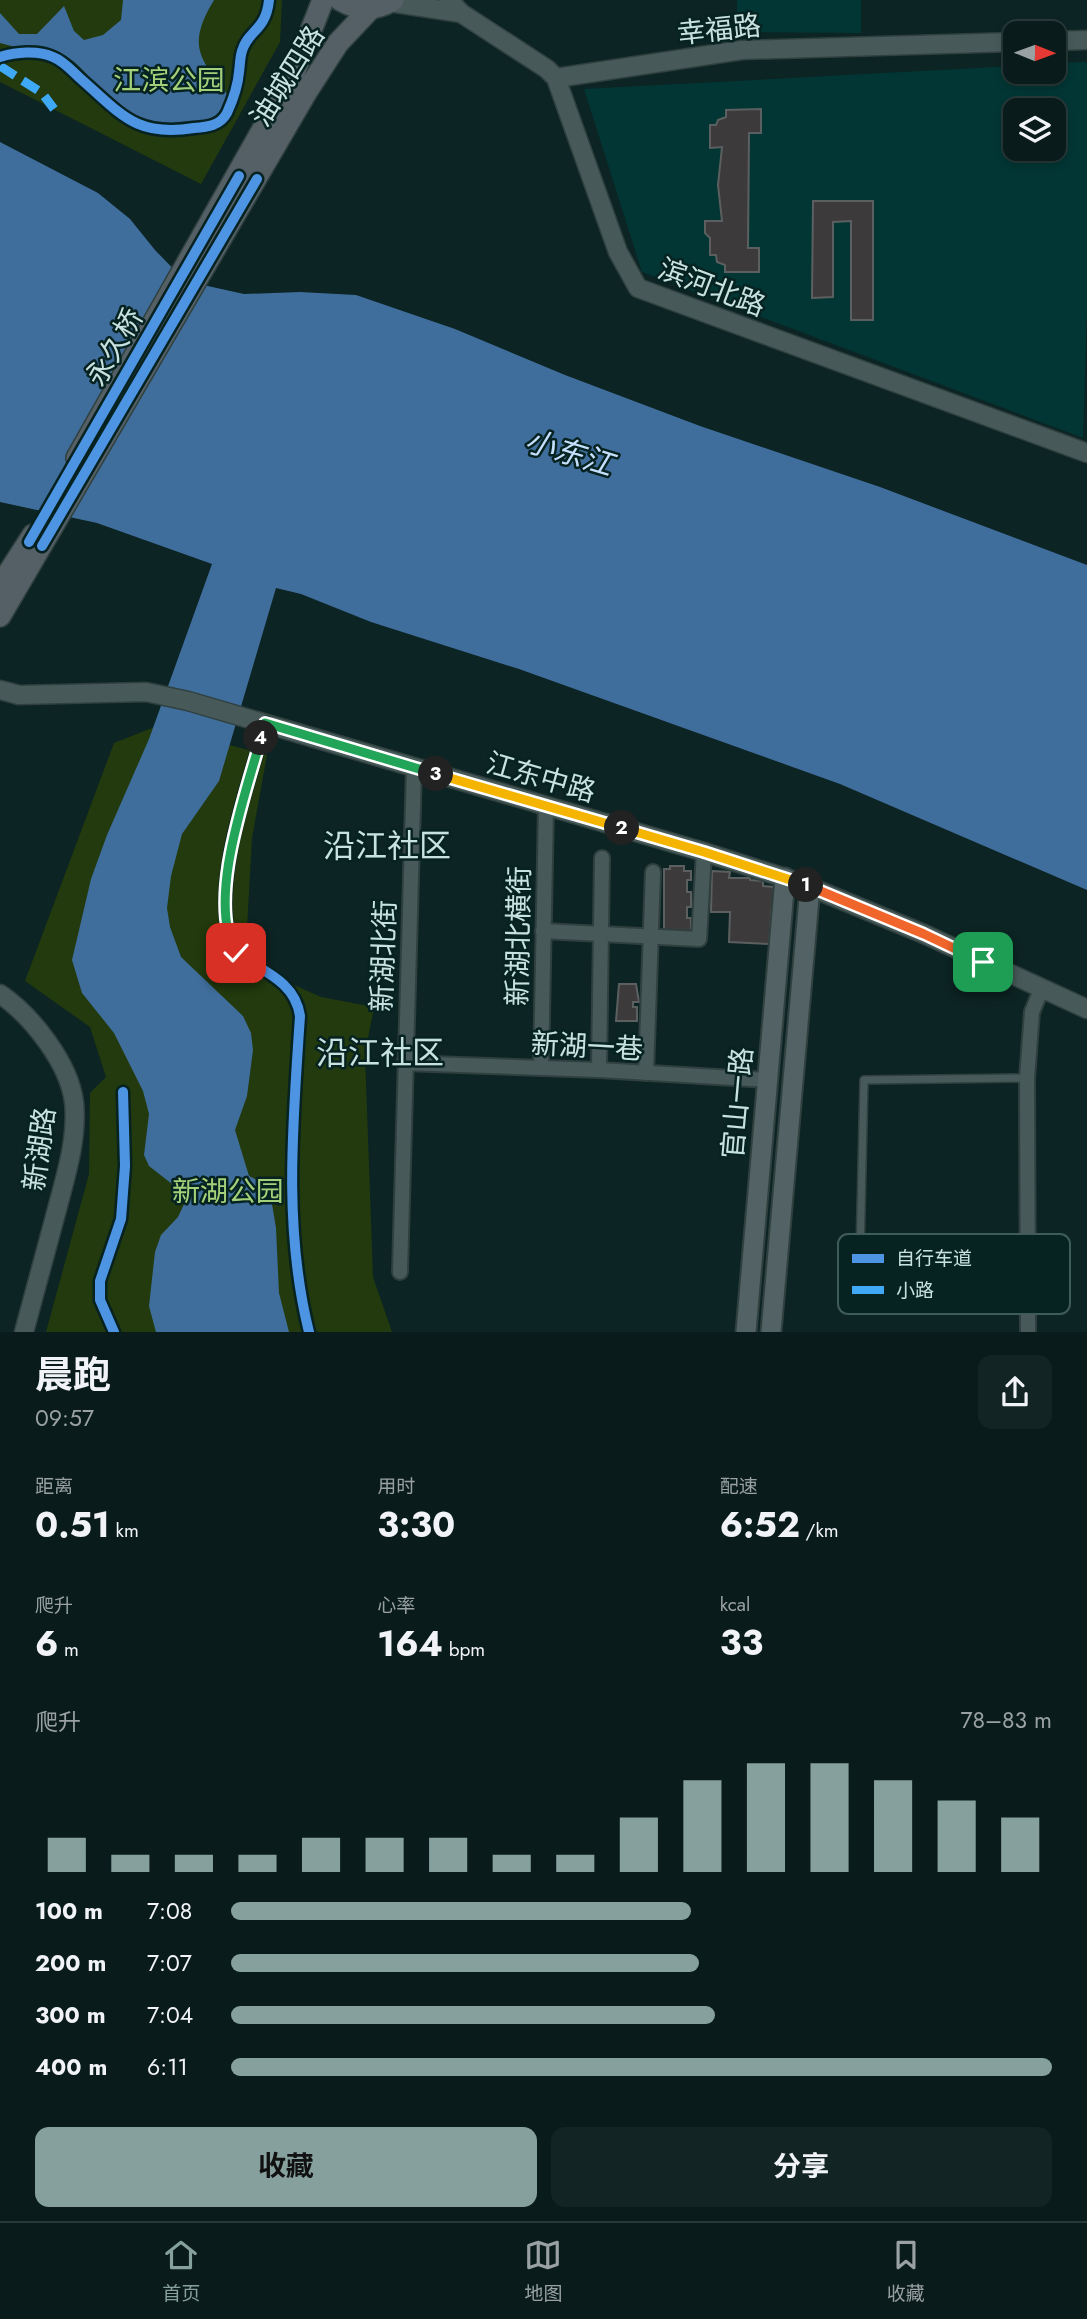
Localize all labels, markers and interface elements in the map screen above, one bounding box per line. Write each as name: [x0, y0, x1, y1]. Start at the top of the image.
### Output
street label: 幸福路: [675, 5, 763, 54]
street label: 油城四路: [240, 18, 334, 135]
north arrow: [1003, 21, 1066, 84]
map controls: [1003, 21, 1066, 161]
park label: 江滨公园: [113, 60, 225, 101]
button: layers: [1003, 98, 1066, 161]
street label: 滨河北路: [652, 248, 771, 327]
street label: 永久桥: [76, 301, 153, 394]
water label: 小东江: [520, 419, 621, 487]
pin: 4: [244, 720, 278, 756]
text: 4: [254, 724, 267, 751]
street label: 江东中路: [481, 742, 600, 813]
pin: 3: [418, 756, 453, 792]
text: 3: [430, 760, 441, 787]
pin: 2: [604, 810, 640, 846]
text: 2: [615, 814, 628, 841]
district label: 沿江社区: [323, 823, 451, 869]
street label: 新湖北横街: [497, 866, 540, 1006]
pin: 1: [788, 868, 824, 903]
text: 1: [801, 871, 810, 898]
street label: 新湖北街: [361, 899, 406, 1013]
pin: [206, 923, 266, 983]
pin: [953, 932, 1013, 992]
icon: check: [217, 934, 255, 972]
icon: arrive: [964, 943, 1002, 981]
street label: 新湖一巷: [530, 1023, 644, 1070]
district label: 沿江社区: [316, 1030, 444, 1076]
street label: 官山一路: [712, 1045, 763, 1161]
street label: 新湖路: [13, 1105, 66, 1194]
park label: 新湖公园: [172, 1171, 284, 1212]
legend: [838, 1234, 1070, 1314]
text: 自行车道: [896, 1245, 972, 1272]
text: 小路: [896, 1277, 934, 1304]
text: 晨跑: [35, 1347, 111, 1402]
button: share: [978, 1355, 1052, 1429]
text: 09:57: [35, 1401, 94, 1435]
text: 距离: [35, 1473, 73, 1500]
text: 用时: [377, 1473, 415, 1500]
text: 配速: [720, 1473, 758, 1500]
text: 0.51: [35, 1500, 110, 1550]
text: 3:30: [377, 1500, 455, 1550]
text: 6:52: [720, 1500, 800, 1550]
text: km: [110, 1517, 139, 1544]
text: /km: [800, 1517, 839, 1544]
text: kcal: [720, 1591, 750, 1618]
text: 爬升: [35, 1592, 73, 1619]
text: 心率: [377, 1592, 415, 1619]
text: 33: [720, 1618, 763, 1668]
text: 6: [35, 1619, 58, 1669]
text: 164: [377, 1619, 443, 1669]
text: m: [58, 1636, 79, 1663]
text: bpm: [443, 1636, 485, 1663]
text: 78–83 m: [960, 1703, 1052, 1737]
text: 爬升: [35, 1705, 81, 1739]
text: 100 m: [35, 1894, 103, 1928]
text: 7:08: [147, 1894, 192, 1928]
text: 200 m: [35, 1946, 106, 1980]
text: 7:07: [147, 1946, 192, 1980]
text: 300 m: [35, 1998, 106, 2032]
text: 7:04: [147, 1998, 193, 2032]
text: 400 m: [35, 2050, 107, 2084]
text: 6:11: [147, 2050, 188, 2084]
button: 收藏: [35, 2127, 537, 2207]
button: 分享: [551, 2127, 1052, 2207]
tab: 首页: [162, 2236, 200, 2307]
tab: 地图: [524, 2236, 563, 2307]
tab: 收藏: [887, 2236, 925, 2307]

